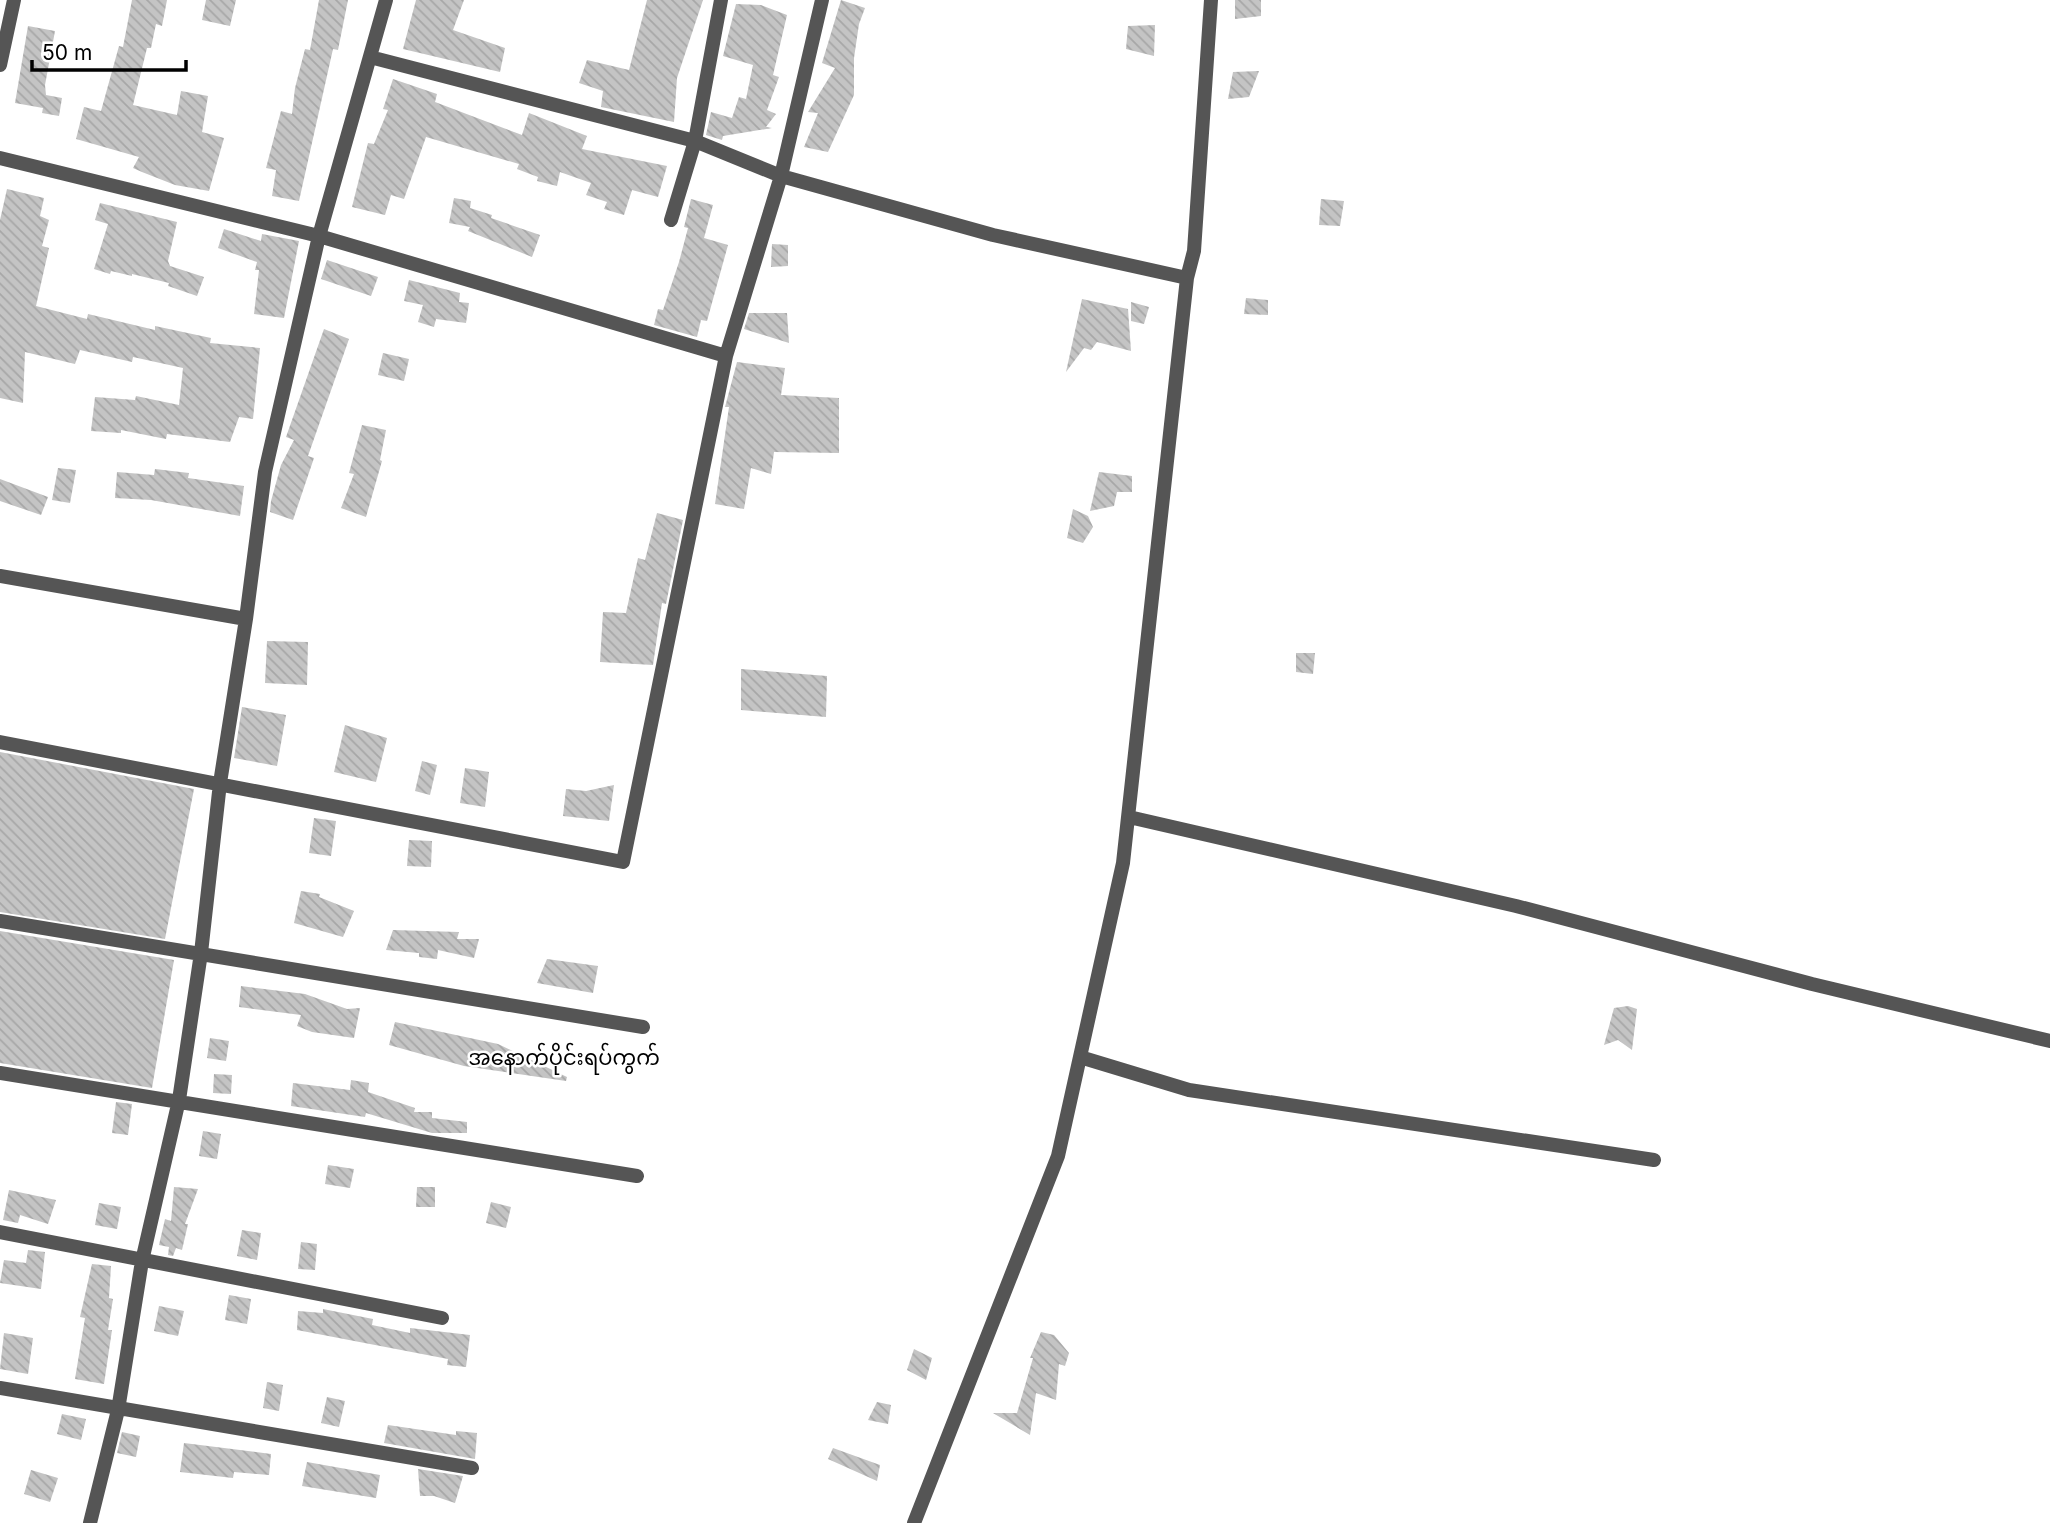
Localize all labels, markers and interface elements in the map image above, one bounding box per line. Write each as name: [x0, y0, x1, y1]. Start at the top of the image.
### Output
scale bar: [32, 28, 186, 72]
text: 50 m: [42, 40, 92, 65]
district label: အနောက်ပိုင်းရပ်ကွက်: [468, 1042, 660, 1075]

